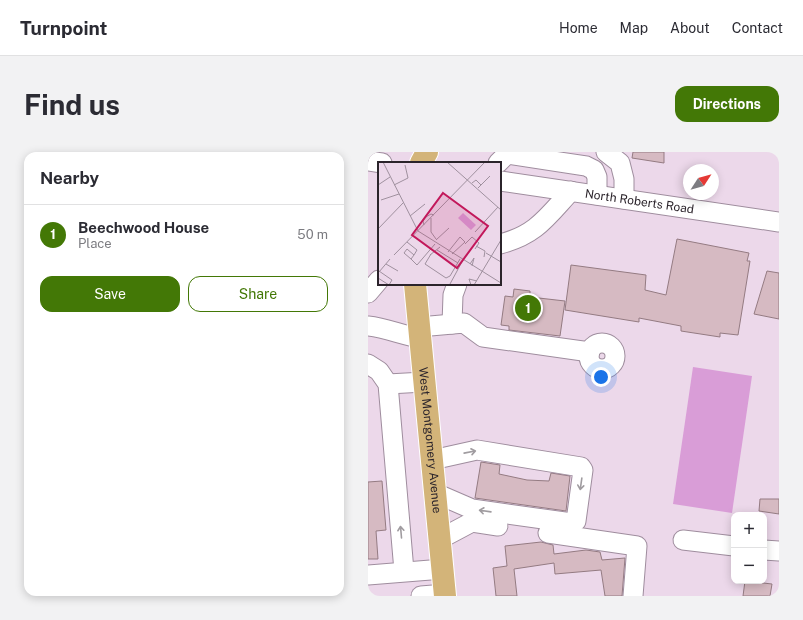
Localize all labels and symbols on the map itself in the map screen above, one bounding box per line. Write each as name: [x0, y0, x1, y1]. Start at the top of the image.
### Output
inset map: [378, 162, 501, 285]
north arrow: [683, 164, 719, 200]
street label: North Roberts Road: [584, 187, 695, 216]
pin: 1: [515, 293, 541, 323]
street label: West Montgomery Avenue: [416, 367, 444, 514]
your location: [591, 367, 611, 387]
one-way arrow: [463, 447, 476, 455]
one-way arrow: [577, 477, 585, 490]
one-way arrow: [478, 507, 491, 515]
one-way arrow: [397, 526, 405, 539]

